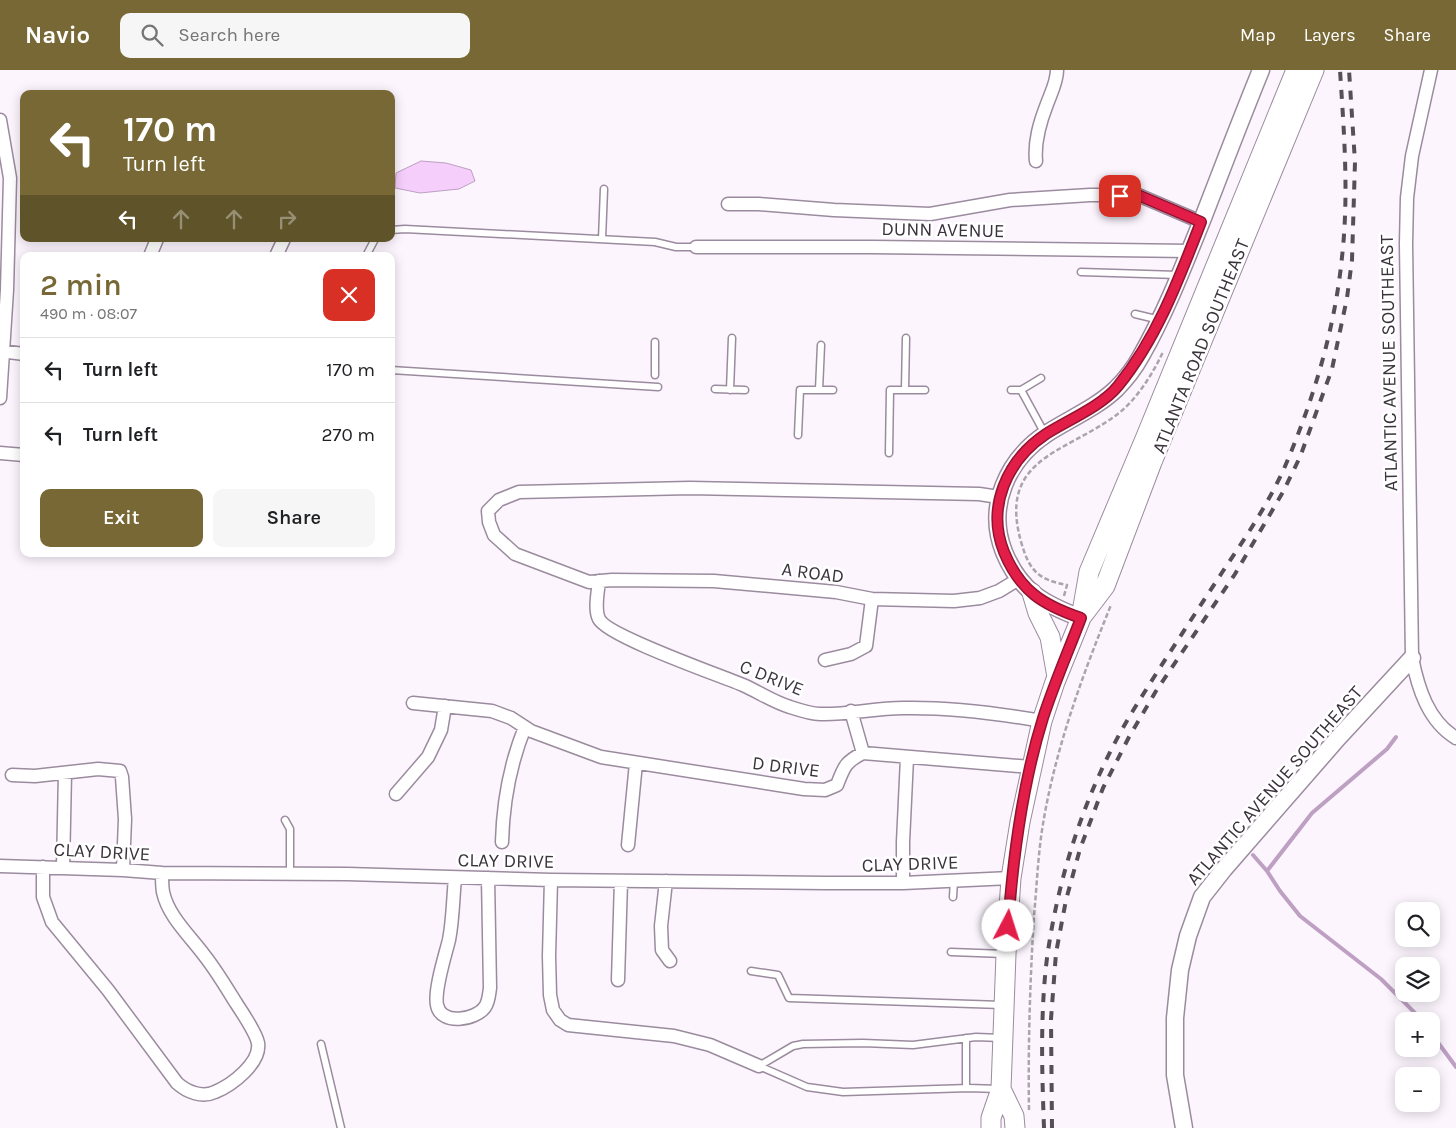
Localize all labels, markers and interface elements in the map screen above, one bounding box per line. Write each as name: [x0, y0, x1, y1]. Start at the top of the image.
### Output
search box: [120, 13, 470, 58]
text: Navio: [25, 21, 90, 49]
icon: search: [138, 21, 166, 49]
text: Search here: [178, 24, 280, 46]
text: Map: [1240, 24, 1276, 46]
text: Layers: [1304, 24, 1356, 46]
text: Share: [1384, 24, 1431, 46]
text: 170 m: [123, 109, 217, 150]
icon: left: [40, 110, 105, 175]
text: Turn left: [123, 151, 206, 177]
pin: [1099, 175, 1141, 217]
icon: arrive: [1106, 182, 1134, 210]
icon: left: [114, 205, 142, 233]
icon: ahead: [167, 205, 195, 233]
icon: ahead: [220, 205, 248, 233]
icon: right: [273, 205, 301, 233]
street label: DUNN AVENUE: [881, 218, 1005, 242]
street label: ATLANTIC AVENUE SOUTHEAST: [1376, 234, 1402, 492]
street label: ATLANTA ROAD SOUTHEAST: [1148, 235, 1254, 457]
text: 2 min: [40, 267, 122, 303]
button: close: [323, 269, 375, 321]
text: 490 m · 08:07: [40, 304, 137, 323]
icon: left: [40, 356, 68, 384]
text: Turn left: [83, 359, 158, 381]
text: 170 m: [326, 359, 375, 381]
icon: left: [40, 421, 68, 449]
text: Turn left: [83, 424, 158, 446]
text: 270 m: [322, 424, 375, 446]
button: Exit: [40, 489, 203, 547]
button: Share: [213, 489, 375, 547]
street label: A ROAD: [780, 558, 845, 588]
street label: C DRIVE: [736, 655, 807, 701]
street label: ATLANTIC AVENUE SOUTHEAST: [1182, 681, 1368, 890]
street label: D DRIVE: [751, 752, 821, 782]
street label: CLAY DRIVE: [53, 838, 151, 866]
street label: CLAY DRIVE: [457, 849, 555, 873]
street label: CLAY DRIVE: [861, 851, 959, 877]
position arrow: [981, 899, 1033, 951]
map controls: [1395, 902, 1440, 1112]
button: search: [1395, 902, 1440, 947]
button: layers: [1395, 957, 1440, 1002]
button: +: [1395, 1012, 1440, 1057]
button: −: [1395, 1067, 1440, 1112]

